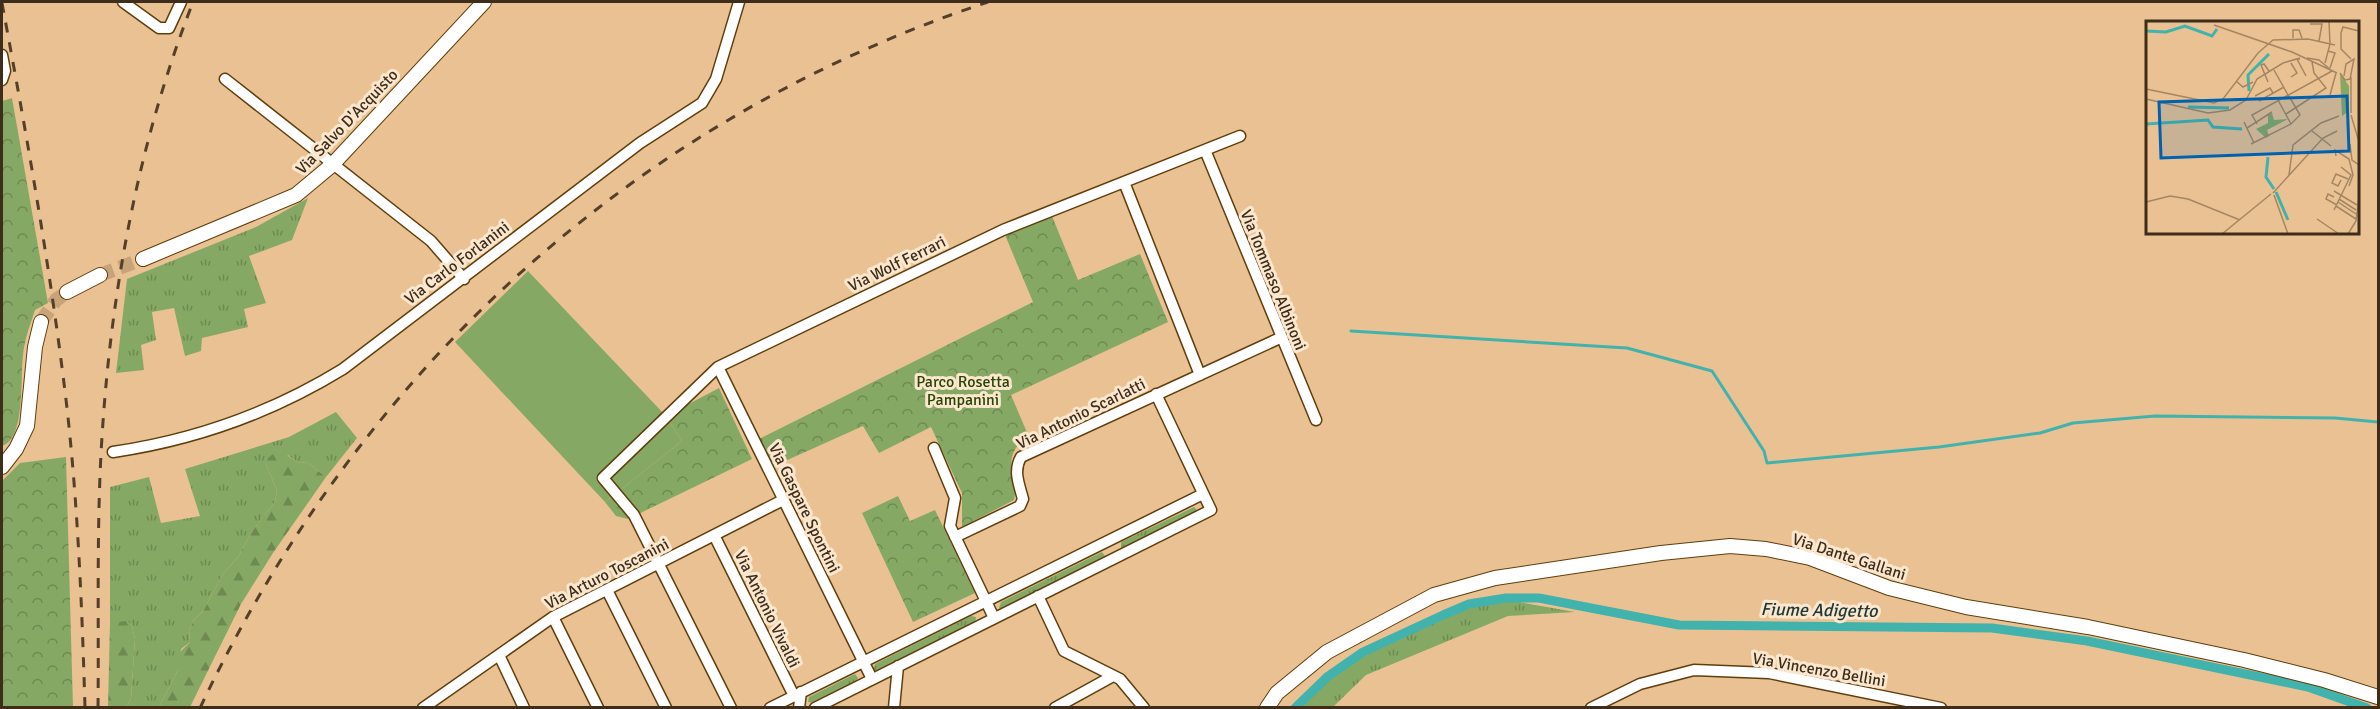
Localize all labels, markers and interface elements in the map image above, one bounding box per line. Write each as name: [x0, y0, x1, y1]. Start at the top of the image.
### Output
inset map: [2146, 21, 2359, 234]
street label: Via Salvo D'Acquisto: [292, 65, 402, 179]
street label: Via Tommaso Albinoni: [1236, 207, 1310, 353]
street label: Via Carlo Forlanini: [401, 217, 513, 309]
street label: Via Wolf Ferrari: [845, 232, 949, 296]
park label: Parco Rosetta Pampanini: [916, 372, 1010, 410]
street label: Via Antonio Scarlatti: [1013, 374, 1149, 454]
street label: Via Gaspare Spontini: [764, 440, 844, 576]
street label: Via Dante Gallani: [1790, 529, 1908, 585]
street label: Via Arturo Toscanini: [542, 534, 672, 614]
street label: Via Antonio Vivaldi: [730, 547, 804, 671]
water label: Fiume Adigetto: [1760, 598, 1879, 622]
street label: Via Vincenzo Bellini: [1751, 648, 1887, 692]

